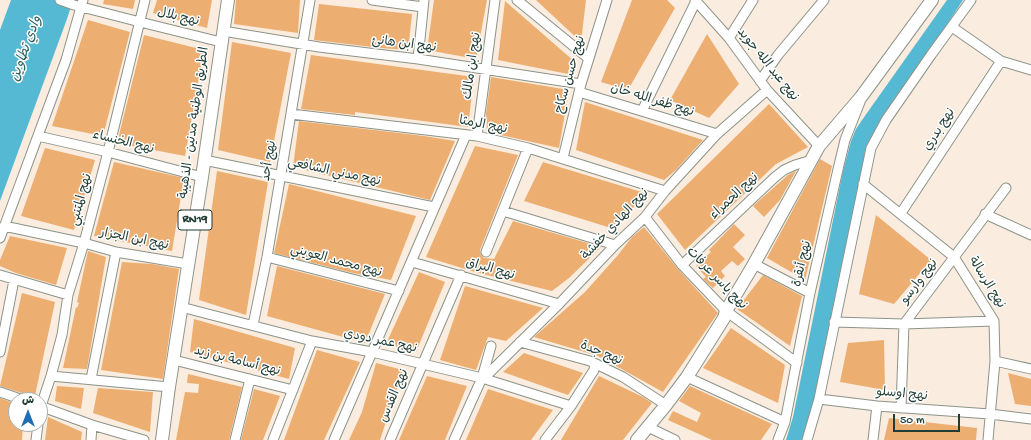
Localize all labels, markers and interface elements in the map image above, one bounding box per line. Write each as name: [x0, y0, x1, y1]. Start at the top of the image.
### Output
street label: نهج بلال: [155, 6, 201, 30]
water label: وادي تطاوين: [7, 14, 47, 84]
street label: نهج عبد الله جويد: [733, 25, 801, 105]
street label: نهج ابن مالك: [461, 31, 485, 101]
street label: نهج ابن هانئ: [371, 33, 437, 57]
street label: نهج حسن سكاح: [552, 34, 590, 116]
street label: الطريق الوطنية مدنين - الذهيبة: [177, 46, 213, 200]
street label: نهج ظفر الله خان: [608, 81, 696, 121]
street label: نهج بدري: [920, 106, 960, 154]
street label: نهج الرمثا: [457, 114, 509, 138]
street label: نهج الخنساء: [91, 128, 155, 158]
street label: نهج أحد: [259, 139, 281, 183]
street label: نهج مدني الشافعي: [286, 156, 382, 190]
street label: نهج الحمراء: [707, 170, 763, 224]
street label: نهج المتنبي: [68, 172, 96, 228]
street label: نهج الهادي خفشة: [579, 186, 653, 264]
road number: RN19: [178, 210, 212, 230]
street label: نهج ابن الجزار: [98, 226, 170, 254]
street label: نهج أنقرة: [790, 239, 816, 289]
street label: نهج محمد العويني: [288, 242, 384, 282]
street label: نهج ياسر عرفات: [682, 244, 750, 314]
street label: نهج الرسالة: [964, 254, 1008, 312]
street label: نهج البراق: [464, 256, 516, 284]
street label: نهج وارسو: [898, 256, 942, 308]
street label: نهج عمر دودي: [342, 327, 418, 357]
street label: نهج جدة: [577, 338, 625, 370]
street label: نهج أسامة بن زيد: [192, 344, 282, 380]
street label: نهج القدس: [377, 367, 413, 425]
street label: نهج اوسلو: [876, 385, 928, 405]
north arrow: [8, 392, 48, 432]
text: ش: [22, 395, 34, 407]
scale bar: [895, 406, 962, 432]
text: 50 m: [900, 414, 925, 428]

